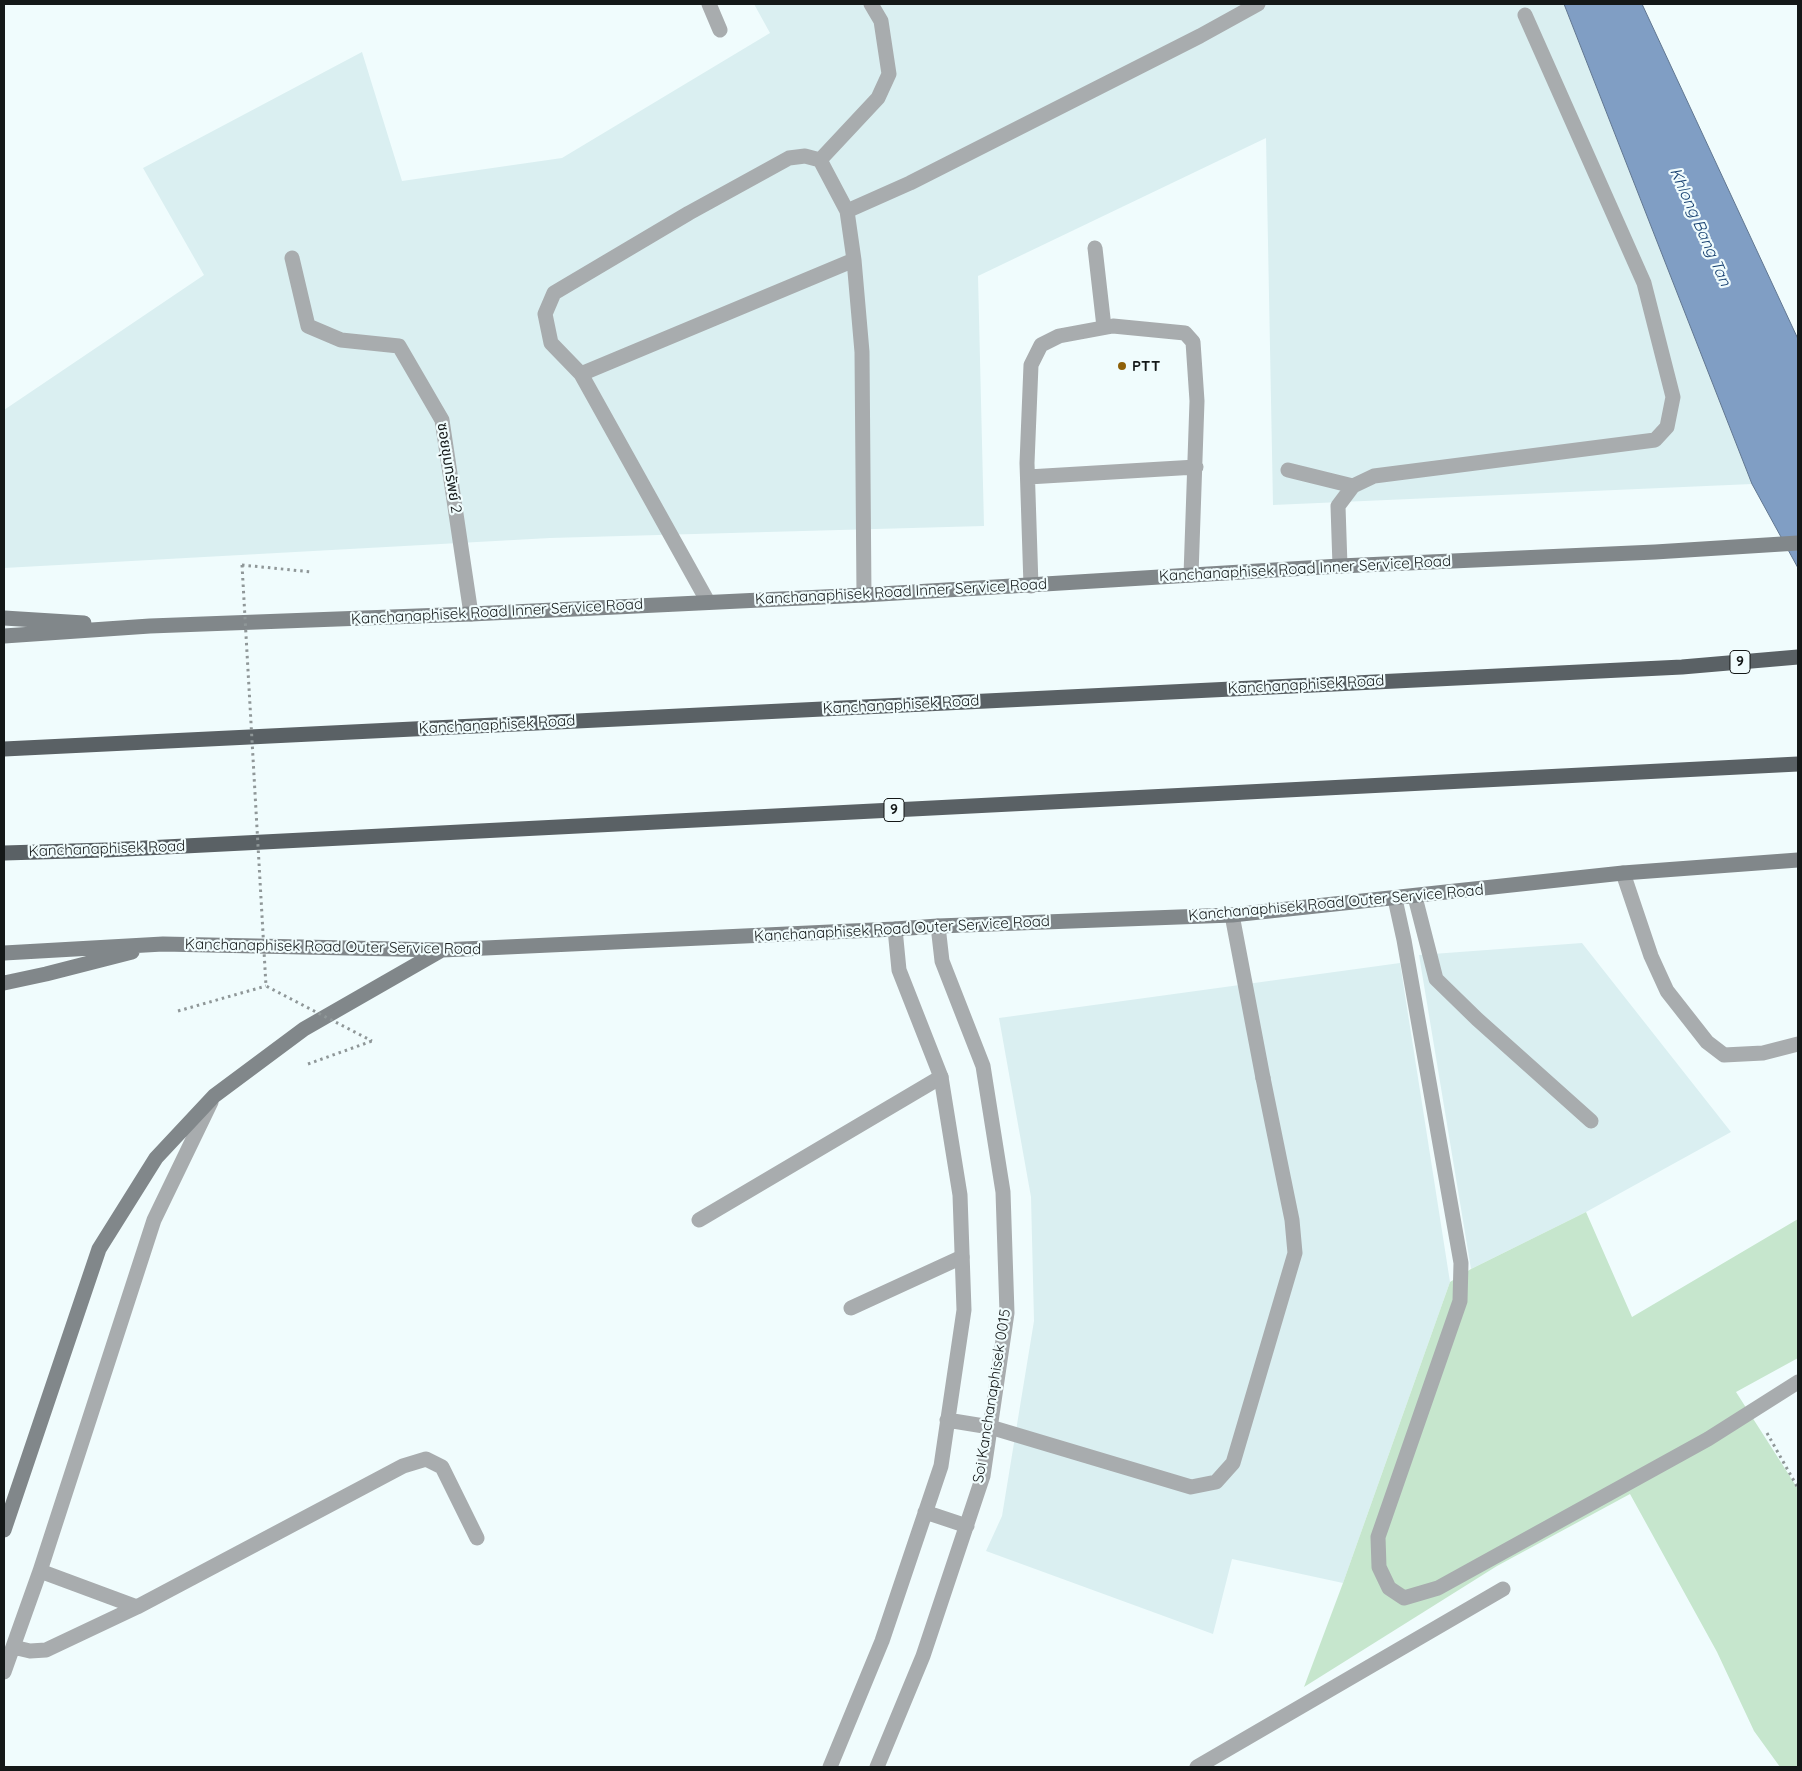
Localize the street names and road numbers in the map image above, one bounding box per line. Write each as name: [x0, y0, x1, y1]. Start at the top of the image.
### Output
street label: ซอยขุมทรัพย์ 2: [433, 421, 465, 515]
street label: Kanchanaphisek Road Inner Service Road: [1159, 552, 1451, 586]
street label: Kanchanaphisek Road Inner Service Road: [755, 575, 1047, 609]
street label: Kanchanaphisek Road Inner Service Road: [351, 595, 643, 629]
road number: 9: [1730, 650, 1750, 674]
street label: Kanchanaphisek Road: [1227, 672, 1385, 698]
street label: Kanchanaphisek Road: [822, 692, 980, 718]
street label: Kanchanaphisek Road: [418, 712, 576, 738]
road number: 9: [884, 798, 904, 822]
street label: Kanchanaphisek Road: [28, 837, 186, 861]
street label: Kanchanaphisek Road Outer Service Road: [1188, 881, 1484, 925]
street label: Kanchanaphisek Road Outer Service Road: [754, 912, 1050, 946]
street label: Kanchanaphisek Road Outer Service Road: [185, 935, 481, 959]
street label: Soi Kanchanaphisek 0015: [969, 1308, 1015, 1484]

